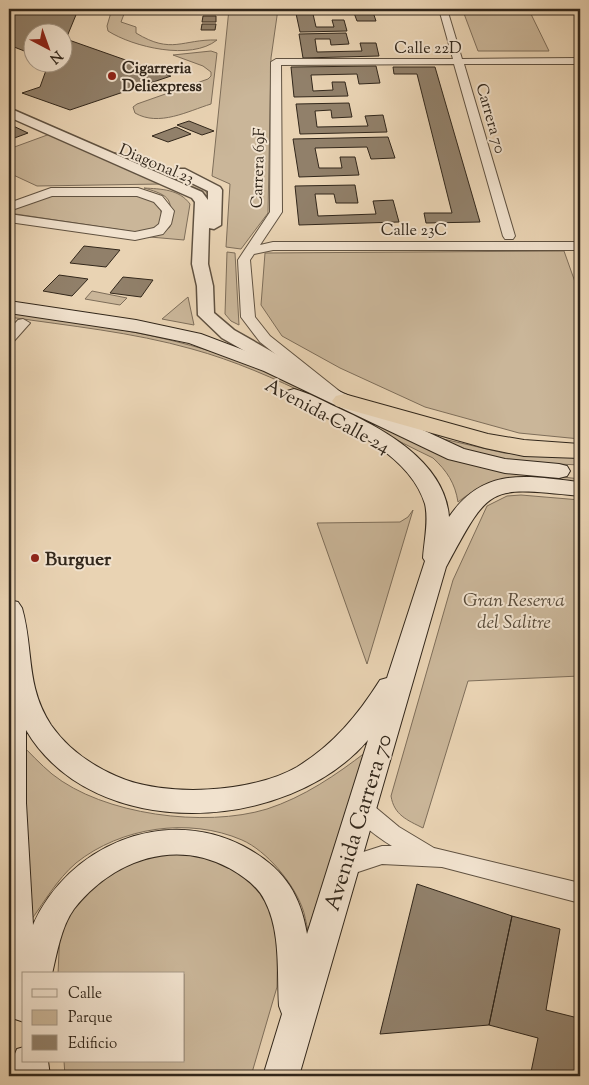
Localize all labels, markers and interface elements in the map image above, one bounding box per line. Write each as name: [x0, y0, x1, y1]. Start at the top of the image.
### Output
north arrow: [22, 22, 72, 72]
street label: Calle 22D: [394, 38, 462, 61]
text: N: [44, 45, 66, 68]
place label: Cigarreria Deliexpress: [122, 58, 202, 99]
marker: Cigarreria Deliexpress: [106, 70, 118, 82]
street label: Carrera 70: [469, 81, 511, 157]
street label: Carrera 69F: [247, 127, 272, 209]
street label: Diagonal 23: [115, 139, 197, 191]
street label: Calle 23C: [381, 220, 447, 243]
street label: Avenida Calle 24: [259, 373, 395, 462]
place label: Burguer: [45, 547, 112, 574]
marker: Burguer: [29, 552, 41, 564]
park label: Gran Reserva del Salitre: [463, 588, 565, 637]
street label: Avenida Carrera 70: [318, 730, 402, 915]
legend: [22, 972, 185, 1062]
text: Calle: [68, 984, 102, 1005]
text: Parque: [68, 1008, 112, 1029]
text: Edificio: [68, 1034, 117, 1055]

